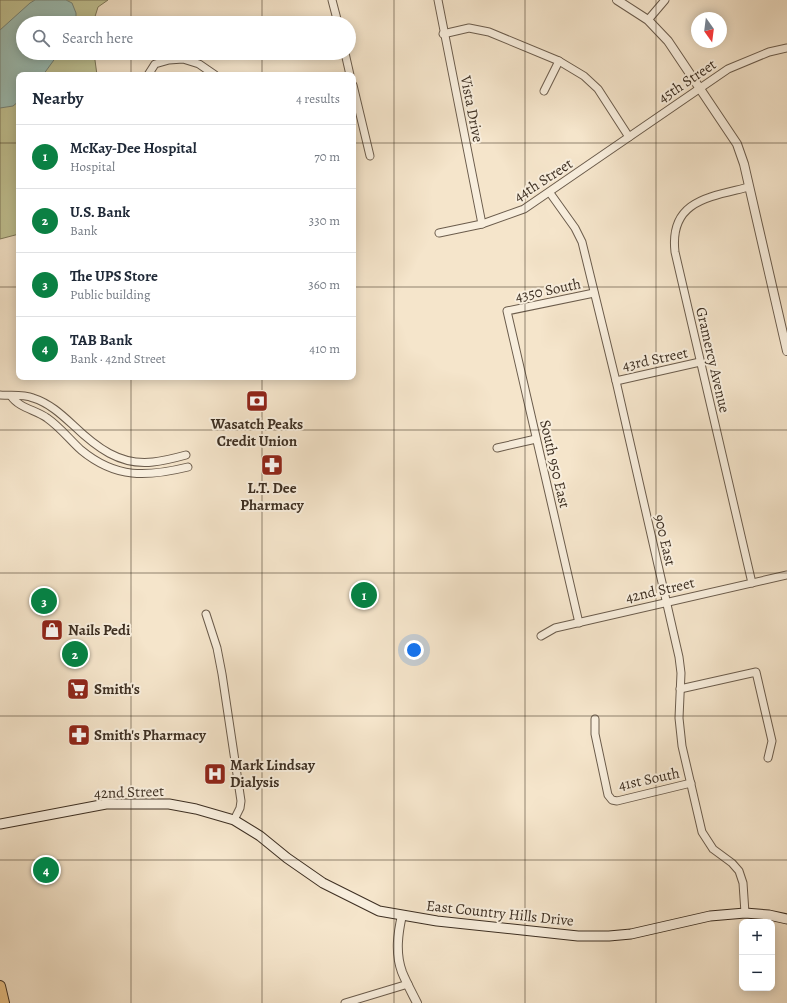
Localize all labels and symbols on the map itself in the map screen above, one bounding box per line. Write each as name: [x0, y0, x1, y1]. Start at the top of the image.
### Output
north arrow: [691, 12, 727, 48]
street label: 45th Street: [654, 54, 720, 108]
street label: Vista Drive: [456, 73, 488, 144]
street label: 44th Street: [510, 154, 576, 206]
street label: 4350 South: [513, 273, 583, 307]
street label: Gramercy Avenue: [691, 305, 735, 415]
street label: 43rd Street: [620, 342, 690, 376]
bank icon: Wasatch Peaks Credit Union: [244, 388, 270, 414]
place label: Wasatch Peaks Credit Union: [210, 414, 303, 451]
street label: South 950 East: [535, 418, 575, 510]
pharmacy icon: L.T. Dee Pharmacy: [259, 452, 285, 478]
place label: L.T. Dee Pharmacy: [240, 478, 305, 515]
street label: 900 East: [649, 512, 681, 568]
street label: 42nd Street: [624, 572, 696, 608]
pin: 1: [351, 580, 377, 610]
pin: 3: [31, 586, 57, 616]
shop icon: Nails Pedi: [39, 617, 65, 643]
place label: Nails Pedi: [68, 620, 131, 640]
pin: 2: [62, 639, 88, 669]
your location: [404, 640, 424, 660]
supermarket icon: Smith's: [65, 676, 91, 702]
place label: Smith's: [94, 679, 140, 699]
pharmacy icon: Smith's Pharmacy: [66, 722, 92, 748]
place label: Smith's Pharmacy: [94, 725, 207, 745]
place label: Mark Lindsay Dialysis: [230, 755, 316, 792]
hospital icon: Mark Lindsay Dialysis: [202, 761, 228, 787]
street label: 41st South: [617, 763, 681, 795]
street label: 42nd Street: [94, 781, 164, 803]
pin: 4: [33, 855, 59, 885]
street label: East Country Hills Drive: [425, 895, 575, 931]

